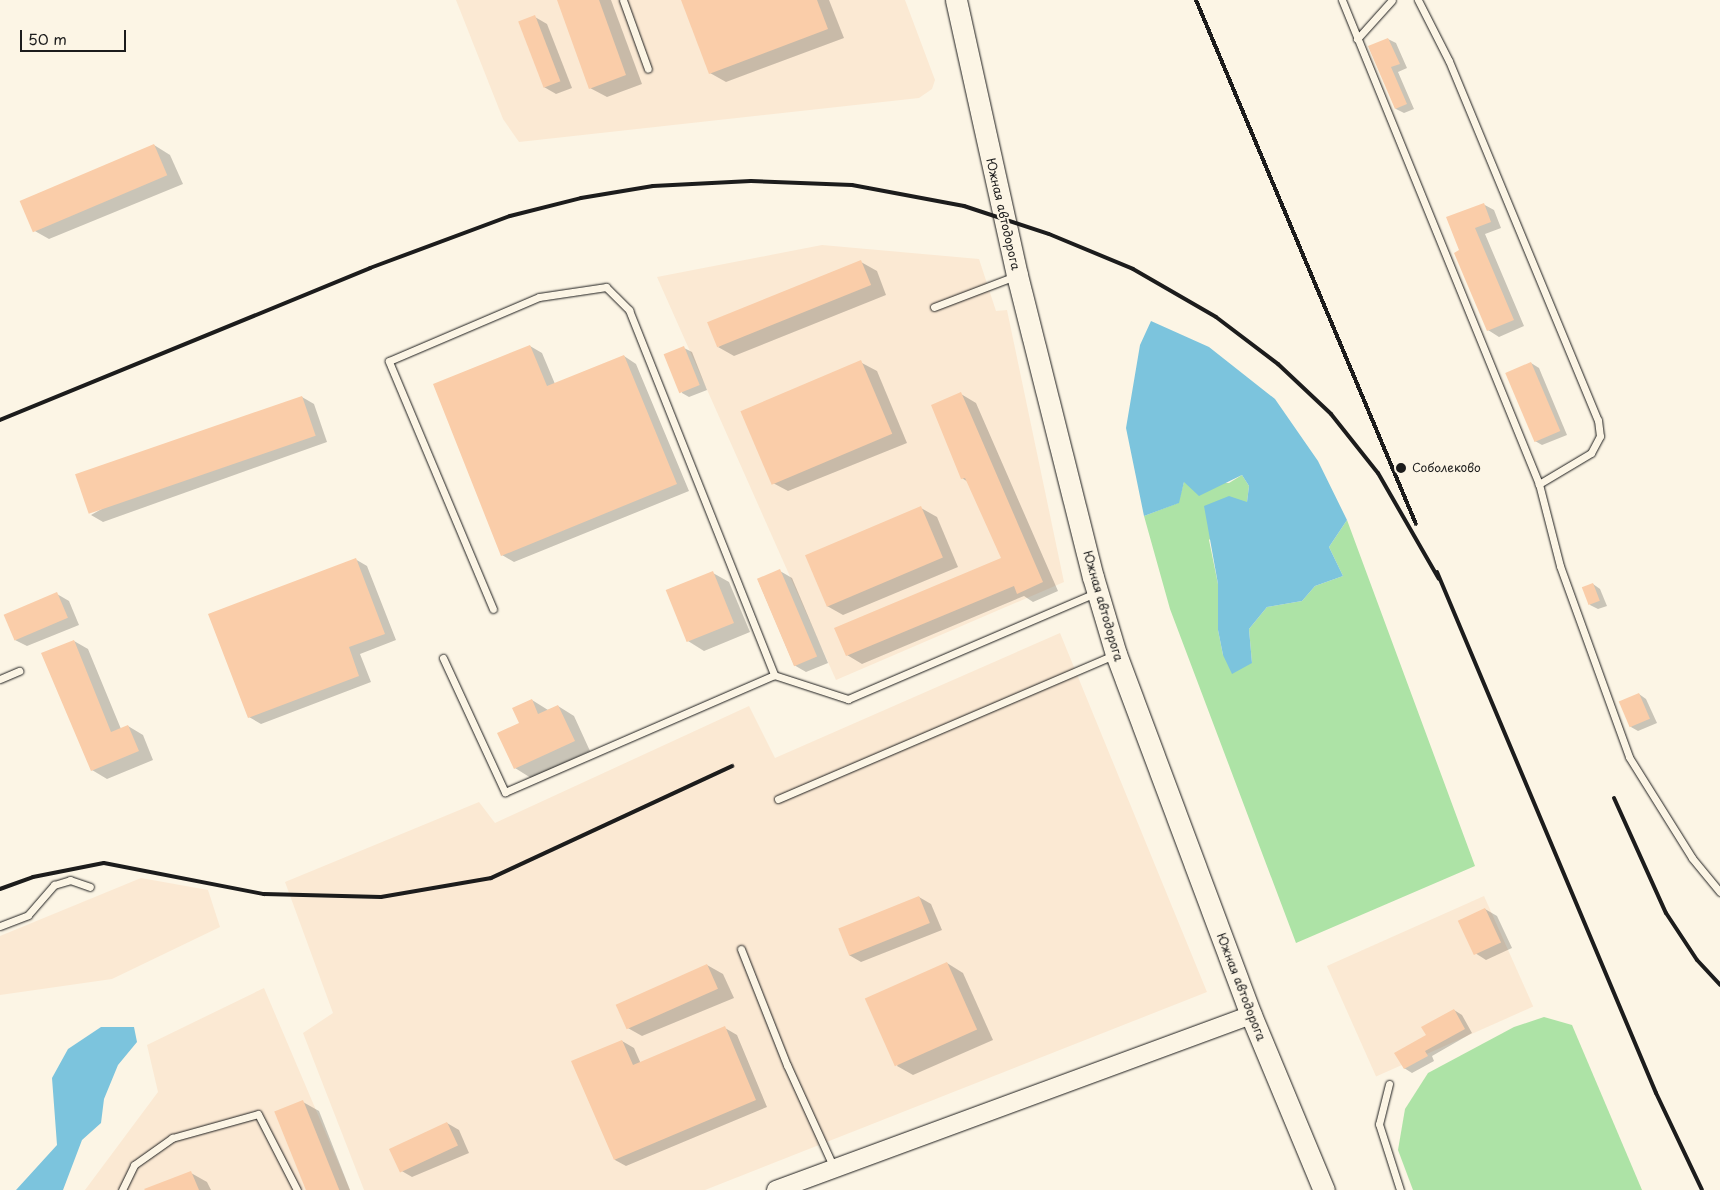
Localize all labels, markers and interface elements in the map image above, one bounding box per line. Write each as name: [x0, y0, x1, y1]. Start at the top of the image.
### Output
scale bar: [22, 20, 129, 52]
text: 50 m: [28, 27, 67, 50]
street label: Южная автодорога: [983, 156, 1023, 272]
marker: Соболеково: [1394, 461, 1408, 475]
place label: Соболеково: [1412, 461, 1481, 475]
street label: Южная автодорога: [1080, 549, 1126, 663]
street label: Южная автодорога: [1214, 931, 1268, 1043]

